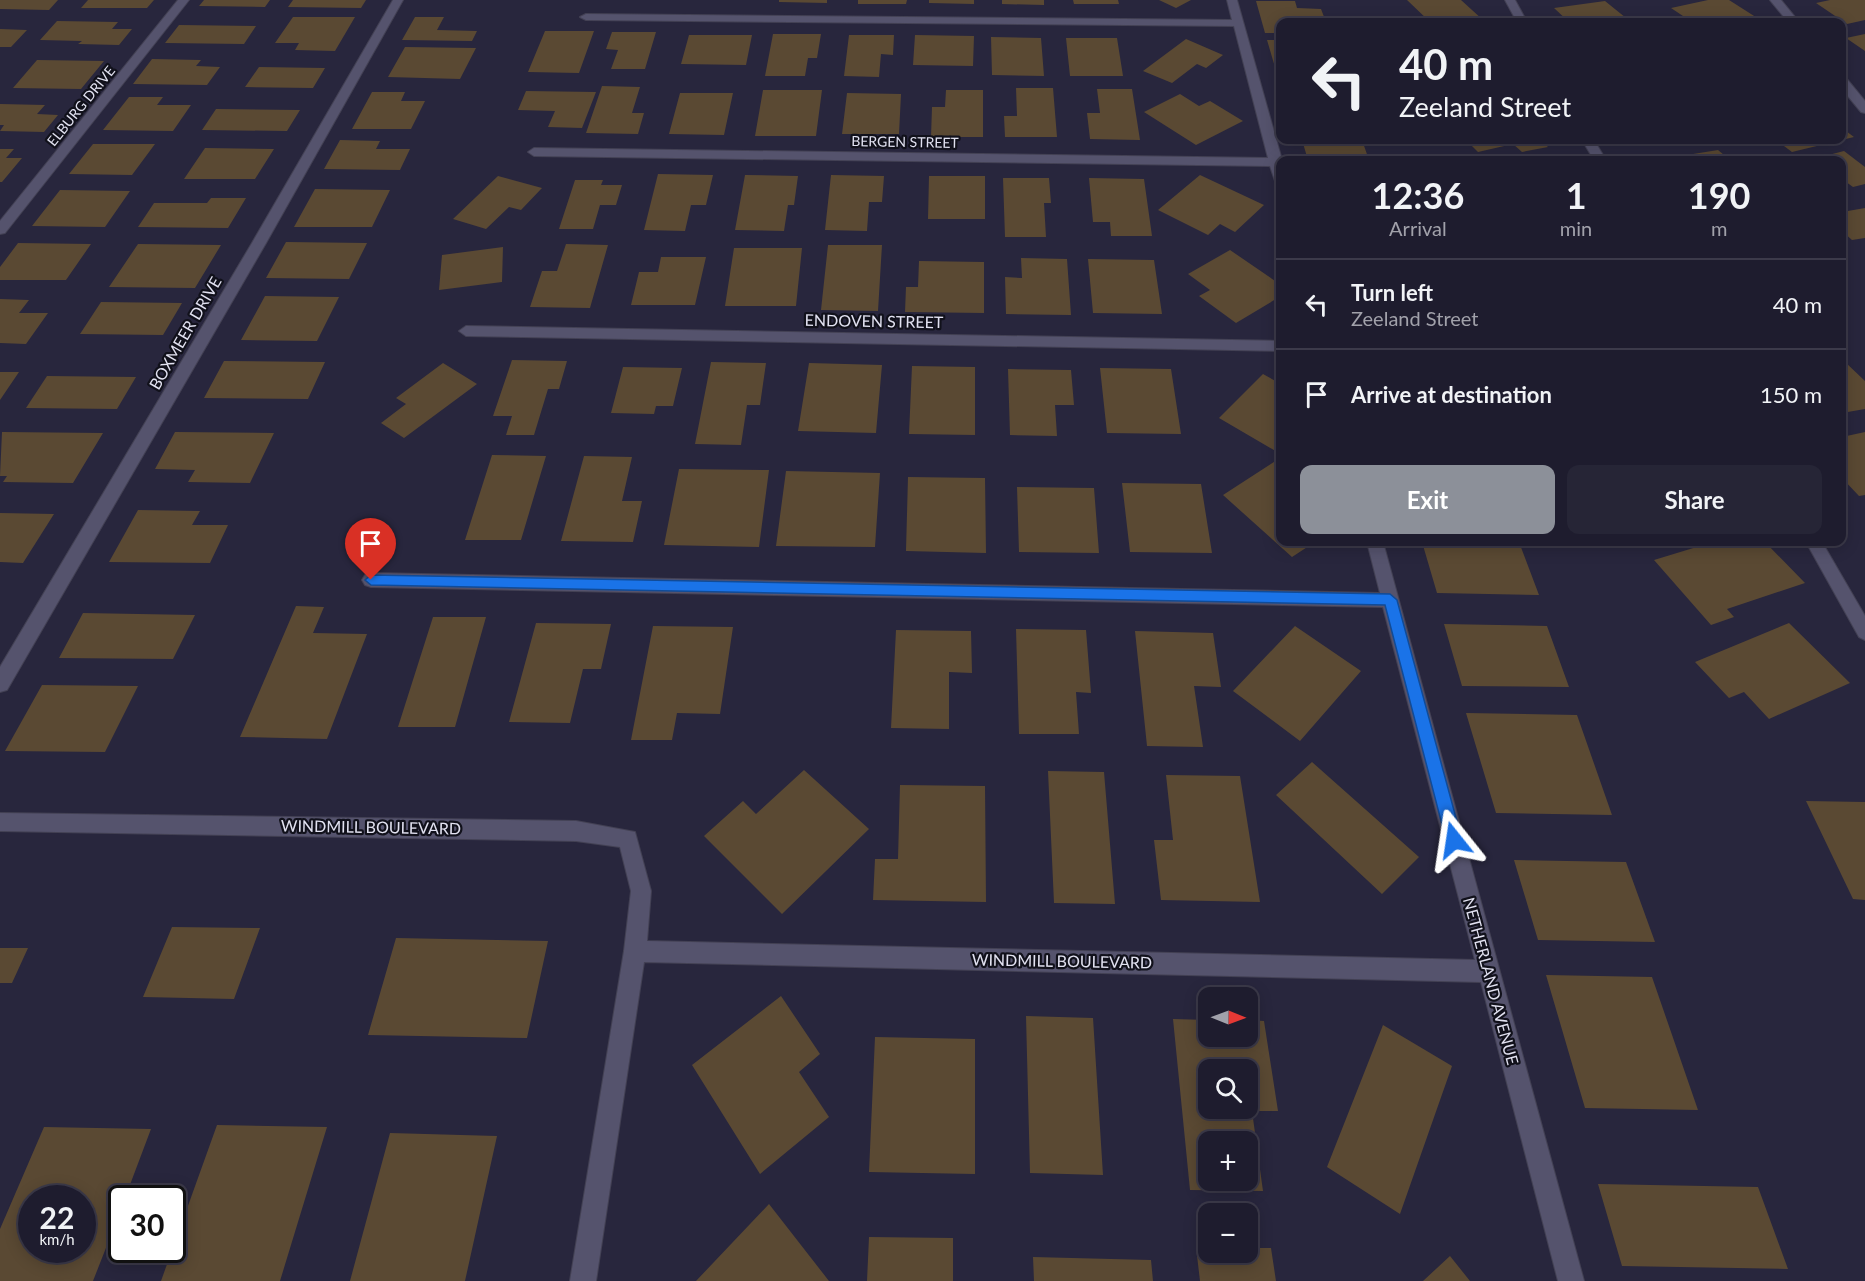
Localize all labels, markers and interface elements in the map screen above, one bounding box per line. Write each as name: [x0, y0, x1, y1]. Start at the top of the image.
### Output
text: 40 m: [1399, 39, 1493, 89]
icon: left: [1300, 42, 1378, 120]
street label: ELBURG DRIVE: [43, 62, 118, 149]
text: Zeeland Street: [1399, 90, 1571, 123]
street label: BERGEN STREET: [851, 132, 960, 151]
text: 12:36: [1372, 173, 1464, 217]
text: 1: [1566, 173, 1587, 217]
text: 190: [1688, 173, 1750, 217]
text: Arrival: [1389, 216, 1447, 240]
text: min: [1560, 216, 1592, 240]
text: m: [1711, 216, 1727, 240]
street label: BOXMEER DRIVE: [145, 273, 225, 393]
text: Turn left: [1351, 279, 1433, 306]
icon: left: [1300, 288, 1333, 321]
text: 40 m: [1773, 291, 1822, 318]
text: Zeeland Street: [1351, 306, 1478, 330]
street label: ENDOVEN STREET: [805, 310, 944, 331]
icon: arrive: [1300, 378, 1333, 411]
text: Arrive at destination: [1351, 381, 1552, 408]
text: 150 m: [1760, 381, 1822, 408]
button: Exit: [1300, 465, 1555, 534]
button: Share: [1567, 465, 1822, 534]
pin: [345, 518, 396, 580]
icon: arrive: [354, 527, 387, 560]
position arrow: [1422, 808, 1486, 872]
street label: WINDMILL BOULEVARD: [281, 815, 461, 838]
street label: NETHERLAND AVENUE: [1460, 895, 1523, 1067]
street label: WINDMILL BOULEVARD: [972, 949, 1152, 972]
north arrow: [1198, 987, 1258, 1047]
map controls: [1198, 987, 1258, 1263]
button: search: [1198, 1059, 1258, 1119]
button: +: [1198, 1131, 1258, 1191]
speed limit sign: 30: [108, 1185, 186, 1263]
text: 22: [40, 1199, 74, 1235]
button: −: [1198, 1203, 1258, 1263]
text: km/h: [39, 1230, 75, 1248]

